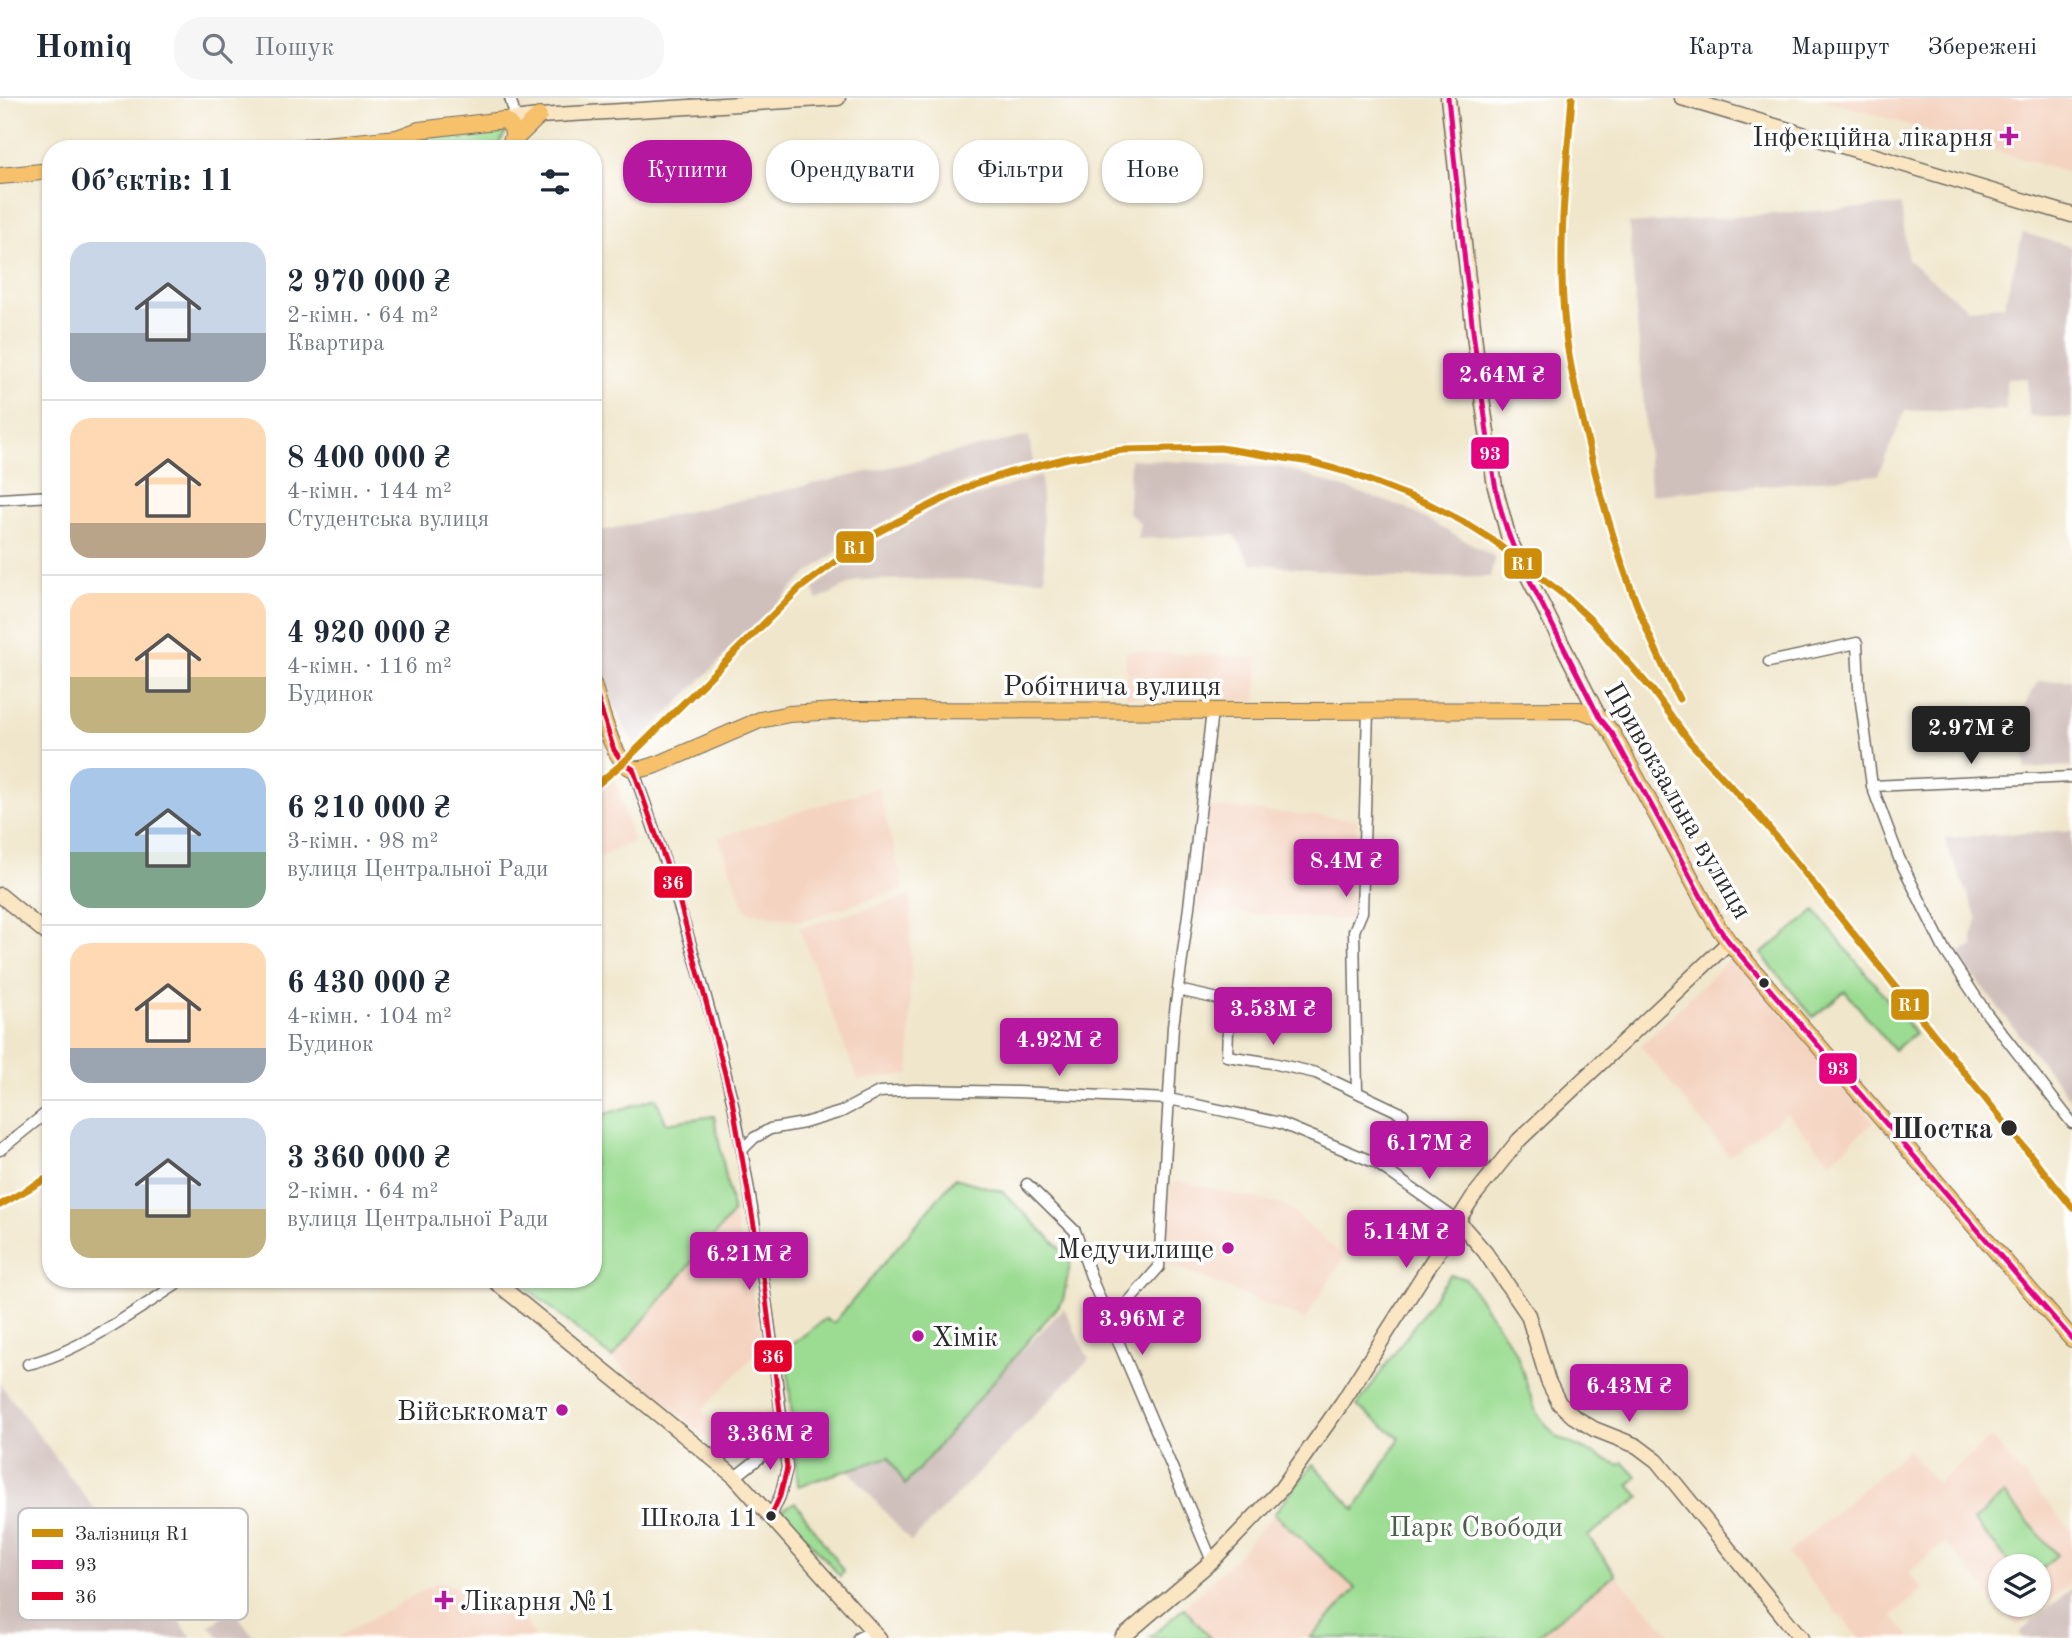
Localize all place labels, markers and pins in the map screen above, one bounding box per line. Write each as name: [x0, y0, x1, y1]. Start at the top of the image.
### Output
place label: Інфекційна лікарня: [1752, 125, 1993, 153]
marker: Інфекційна лікарня: [1999, 126, 2019, 146]
pin: 2.64M ₴: [1437, 354, 1567, 413]
pin: 2.97M ₴: [1906, 706, 2036, 766]
pin: 8.4M ₴: [1289, 840, 1403, 899]
unlabelled marker: [1757, 976, 1771, 990]
pin: 3.53M ₴: [1208, 988, 1338, 1047]
pin: 4.92M ₴: [994, 1018, 1124, 1078]
place label: Шостка: [1892, 1117, 1993, 1145]
marker: Шостка: [1999, 1118, 2019, 1138]
pin: 6.17M ₴: [1364, 1122, 1494, 1181]
pin: 5.14M ₴: [1341, 1210, 1471, 1270]
pin: 6.21M ₴: [684, 1232, 814, 1292]
place label: Медучилище: [1057, 1237, 1214, 1265]
marker: Медучилище: [1220, 1240, 1236, 1256]
pin: 3.96M ₴: [1077, 1298, 1207, 1357]
place label: Хімік: [932, 1325, 998, 1353]
marker: Хімік: [910, 1328, 926, 1344]
pin: 6.43M ₴: [1564, 1364, 1694, 1424]
place label: Військкомат: [397, 1399, 548, 1427]
marker: Військкомат: [554, 1402, 570, 1418]
pin: 3.36M ₴: [705, 1412, 835, 1472]
place label: Школа 11: [640, 1506, 758, 1532]
marker: Школа 11: [764, 1509, 778, 1523]
place label: Лікарня №1: [460, 1589, 616, 1617]
marker: Лікарня №1: [434, 1590, 454, 1610]

